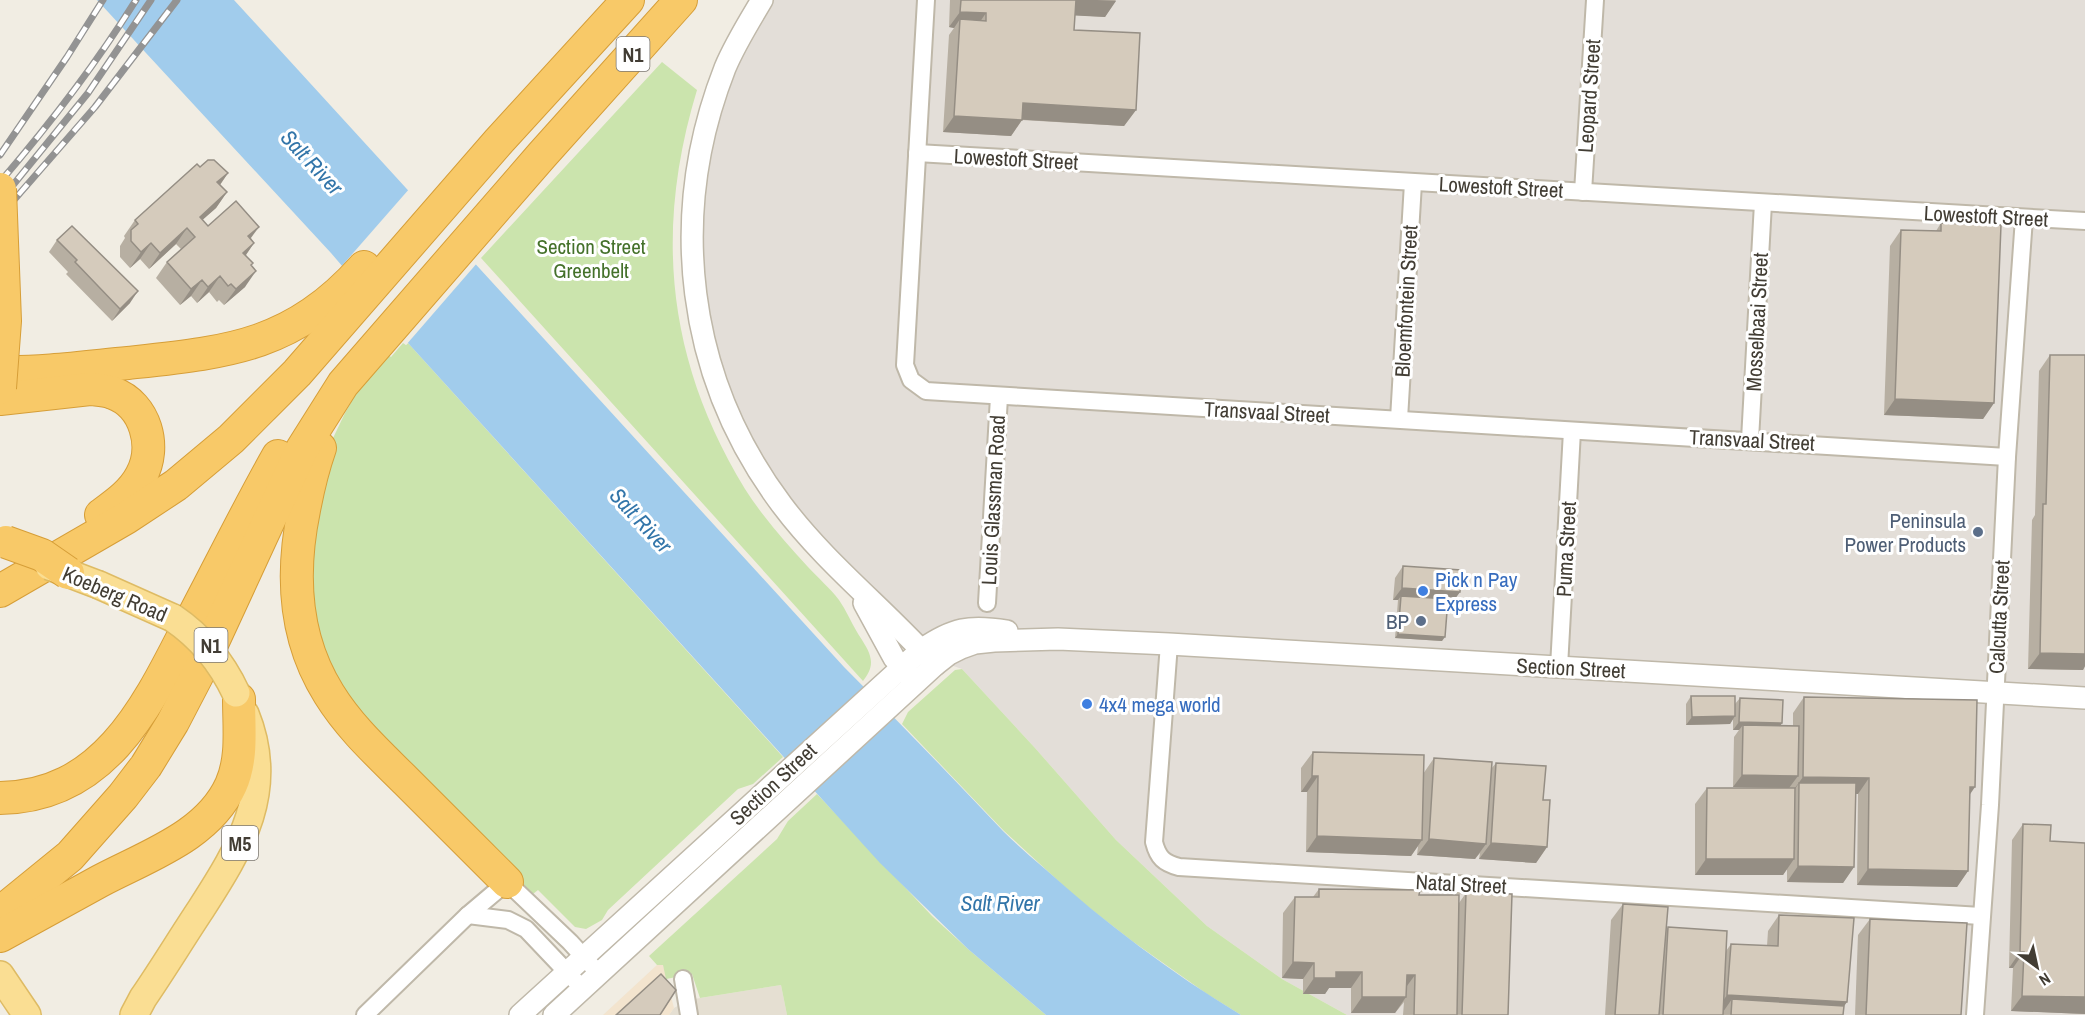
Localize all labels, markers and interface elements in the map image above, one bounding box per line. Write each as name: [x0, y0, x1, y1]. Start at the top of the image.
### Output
road number: N1: [616, 37, 650, 71]
street label: Leopard Street: [1571, 38, 1607, 154]
water label: Salt River: [274, 123, 351, 202]
street label: Lowestoft Street: [953, 141, 1079, 177]
street label: Lowestoft Street: [1438, 169, 1564, 205]
street label: Lowestoft Street: [1923, 198, 2049, 234]
street label: Bloemfontein Street: [1388, 224, 1424, 378]
park label: Section Street Greenbelt: [536, 232, 646, 285]
street label: Mosselbaai Street: [1739, 252, 1775, 392]
street label: Transvaal Street: [1203, 394, 1331, 430]
street label: Louis Glassman Road: [974, 414, 1012, 586]
street label: Transvaal Street: [1688, 422, 1816, 458]
water label: Salt River: [603, 481, 680, 560]
street label: Puma Street: [1549, 500, 1583, 598]
place label: Peninsula Power Products: [1844, 506, 1966, 559]
marker: Peninsula Power Products: [1971, 525, 1985, 539]
street label: Koeberg Road: [58, 559, 172, 629]
street label: Calcutta Street: [1982, 559, 2016, 675]
place label: Pick n Pay Express: [1435, 565, 1518, 618]
marker: Pick n Pay Express: [1416, 584, 1430, 598]
place label: BP: [1386, 607, 1409, 636]
marker: BP: [1414, 614, 1428, 628]
road number: N1: [194, 628, 228, 662]
street label: Section Street: [1516, 651, 1626, 685]
place label: 4x4 mega world: [1099, 690, 1221, 719]
marker: 4x4 mega world: [1080, 697, 1094, 711]
street label: Section Street: [723, 736, 823, 832]
road number: M5: [222, 826, 258, 860]
street label: Natal Street: [1415, 867, 1507, 901]
water label: Salt River: [960, 888, 1041, 918]
north arrow: [2007, 937, 2067, 997]
text: N: [2035, 968, 2055, 991]

